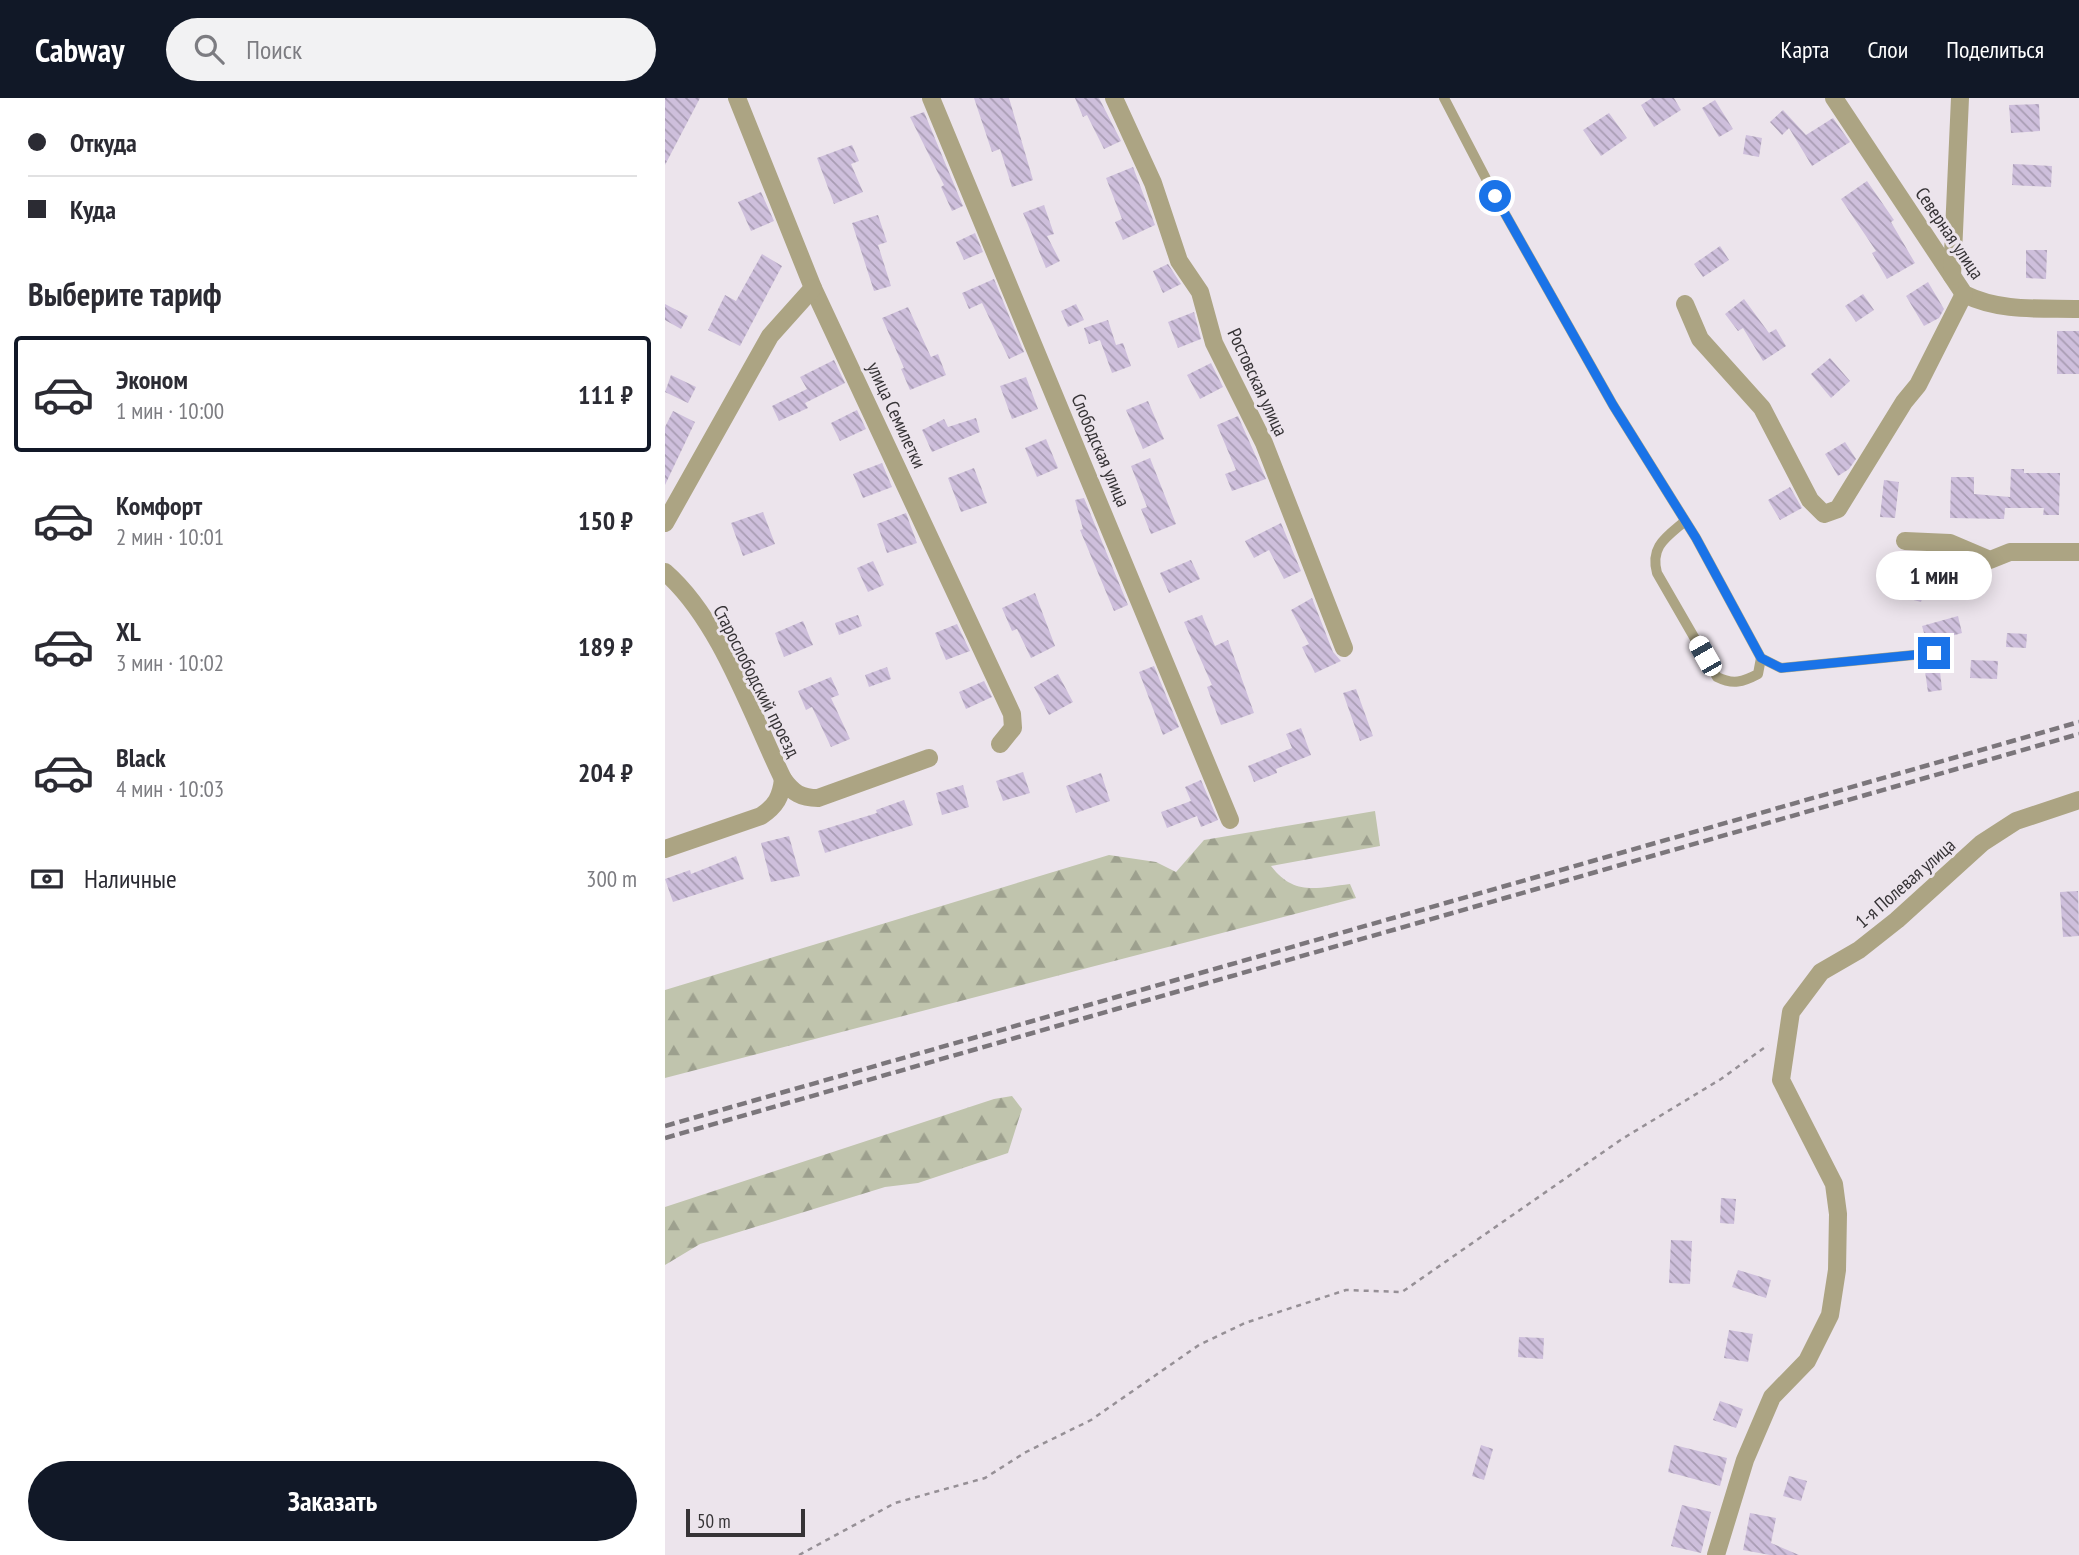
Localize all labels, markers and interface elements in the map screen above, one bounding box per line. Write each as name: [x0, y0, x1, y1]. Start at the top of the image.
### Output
search box: [166, 18, 656, 81]
text: Cabway: [35, 28, 124, 71]
icon: search: [190, 30, 228, 68]
text: Поиск: [246, 33, 302, 66]
text: Карта: [1781, 34, 1829, 65]
text: Слои: [1867, 34, 1908, 65]
text: Поделиться: [1946, 34, 2044, 65]
text: Откуда: [70, 126, 137, 159]
route start: [1479, 180, 1511, 212]
street label: Северная улица: [1910, 182, 1990, 284]
text: Куда: [70, 193, 116, 226]
text: Выберите тариф: [28, 273, 222, 315]
street label: Ростовская улица: [1223, 324, 1293, 440]
street label: улица Семилетки: [862, 358, 932, 472]
icon: car: [32, 363, 95, 426]
text: Эконом: [116, 363, 188, 396]
text: 111 ₽: [578, 378, 633, 411]
street label: Слободская улица: [1066, 390, 1136, 510]
text: 1 мин · 10:00: [116, 396, 224, 425]
icon: car: [32, 489, 95, 552]
text: Комфорт: [116, 489, 202, 522]
text: 150 ₽: [578, 504, 633, 537]
text: 2 мин · 10:01: [116, 522, 224, 551]
callout: 1 мин: [1876, 552, 1992, 601]
text: 1 мин: [1909, 561, 1959, 590]
street label: Старослободский проезд: [708, 601, 806, 762]
icon: car: [32, 615, 95, 678]
text: XL: [116, 615, 141, 648]
text: 189 ₽: [578, 630, 633, 663]
car: [1686, 633, 1725, 679]
route end: [1918, 637, 1950, 669]
text: 3 мин · 10:02: [116, 648, 224, 677]
icon: car: [32, 741, 95, 804]
text: Black: [116, 741, 166, 774]
text: 204 ₽: [578, 756, 633, 789]
text: 4 мин · 10:03: [116, 774, 224, 803]
street label: 1-я Полевая улица: [1850, 833, 1960, 933]
icon: cash: [28, 860, 66, 898]
text: Наличные: [84, 862, 177, 895]
text: 300 m: [586, 864, 637, 893]
button: Заказать: [28, 1461, 637, 1541]
scale bar: [686, 1506, 805, 1538]
text: 50 m: [697, 1509, 731, 1533]

